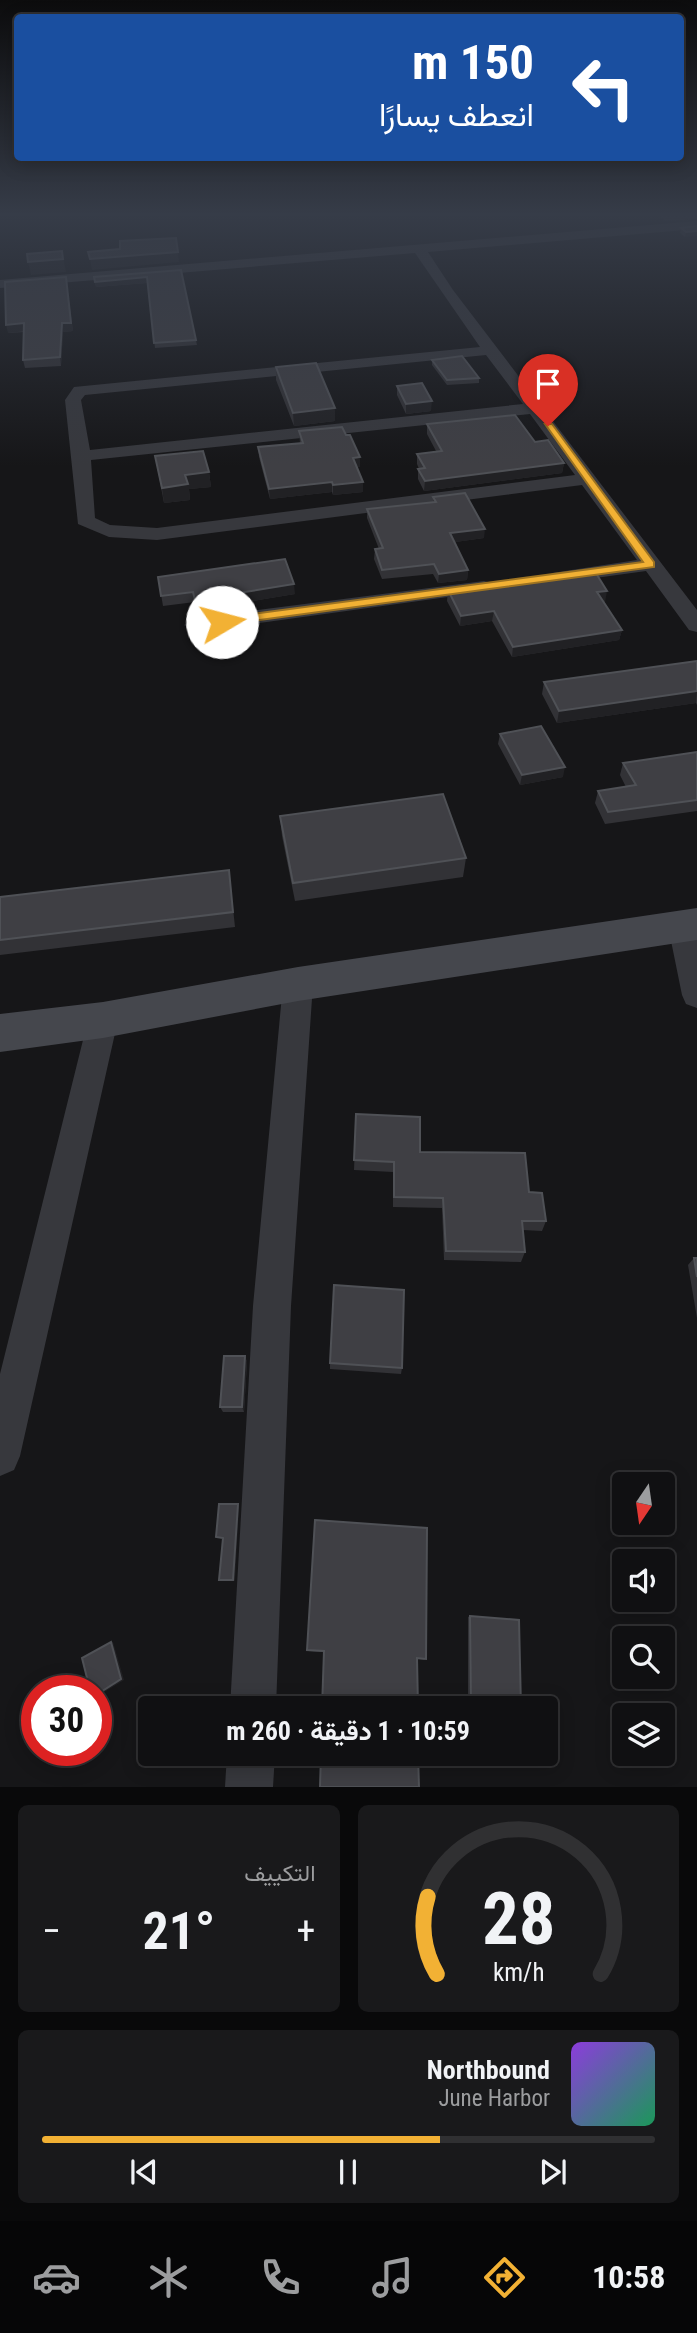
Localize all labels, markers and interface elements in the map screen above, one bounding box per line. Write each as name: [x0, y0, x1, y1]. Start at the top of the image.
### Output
text: 150 m: [412, 34, 534, 91]
icon: left: [558, 42, 649, 133]
text: انعطف يسارًا: [379, 96, 534, 134]
pin: [518, 354, 578, 426]
icon: arrive: [529, 365, 567, 403]
position arrow: [185, 585, 259, 659]
north arrow: [612, 1472, 676, 1535]
map controls: [612, 1472, 675, 1766]
button: sound: [612, 1549, 675, 1612]
button: search: [612, 1626, 675, 1689]
speed limit sign: 30: [21, 1675, 112, 1766]
button: layers: [612, 1703, 675, 1766]
text: 10:59 · 1 دقيقة · 260 m: [226, 1716, 470, 1746]
text: التكييف: [244, 1860, 316, 1887]
text: 28: [481, 1877, 555, 1963]
text: 21°: [142, 1901, 215, 1962]
text: −: [42, 1909, 61, 1953]
text: +: [297, 1909, 315, 1953]
text: km/h: [493, 1958, 544, 1987]
text: Northbound: [427, 2055, 550, 2085]
text: June Harbor: [438, 2085, 550, 2112]
icon: previous: [125, 2153, 163, 2191]
icon: pause: [329, 2153, 367, 2191]
icon: next: [534, 2153, 572, 2191]
icon: car: [32, 2253, 81, 2302]
icon: climate: [144, 2253, 193, 2302]
icon: phone: [256, 2253, 305, 2302]
icon: music: [368, 2253, 417, 2302]
icon: directions: [480, 2253, 529, 2302]
text: 10:58: [592, 2258, 665, 2296]

